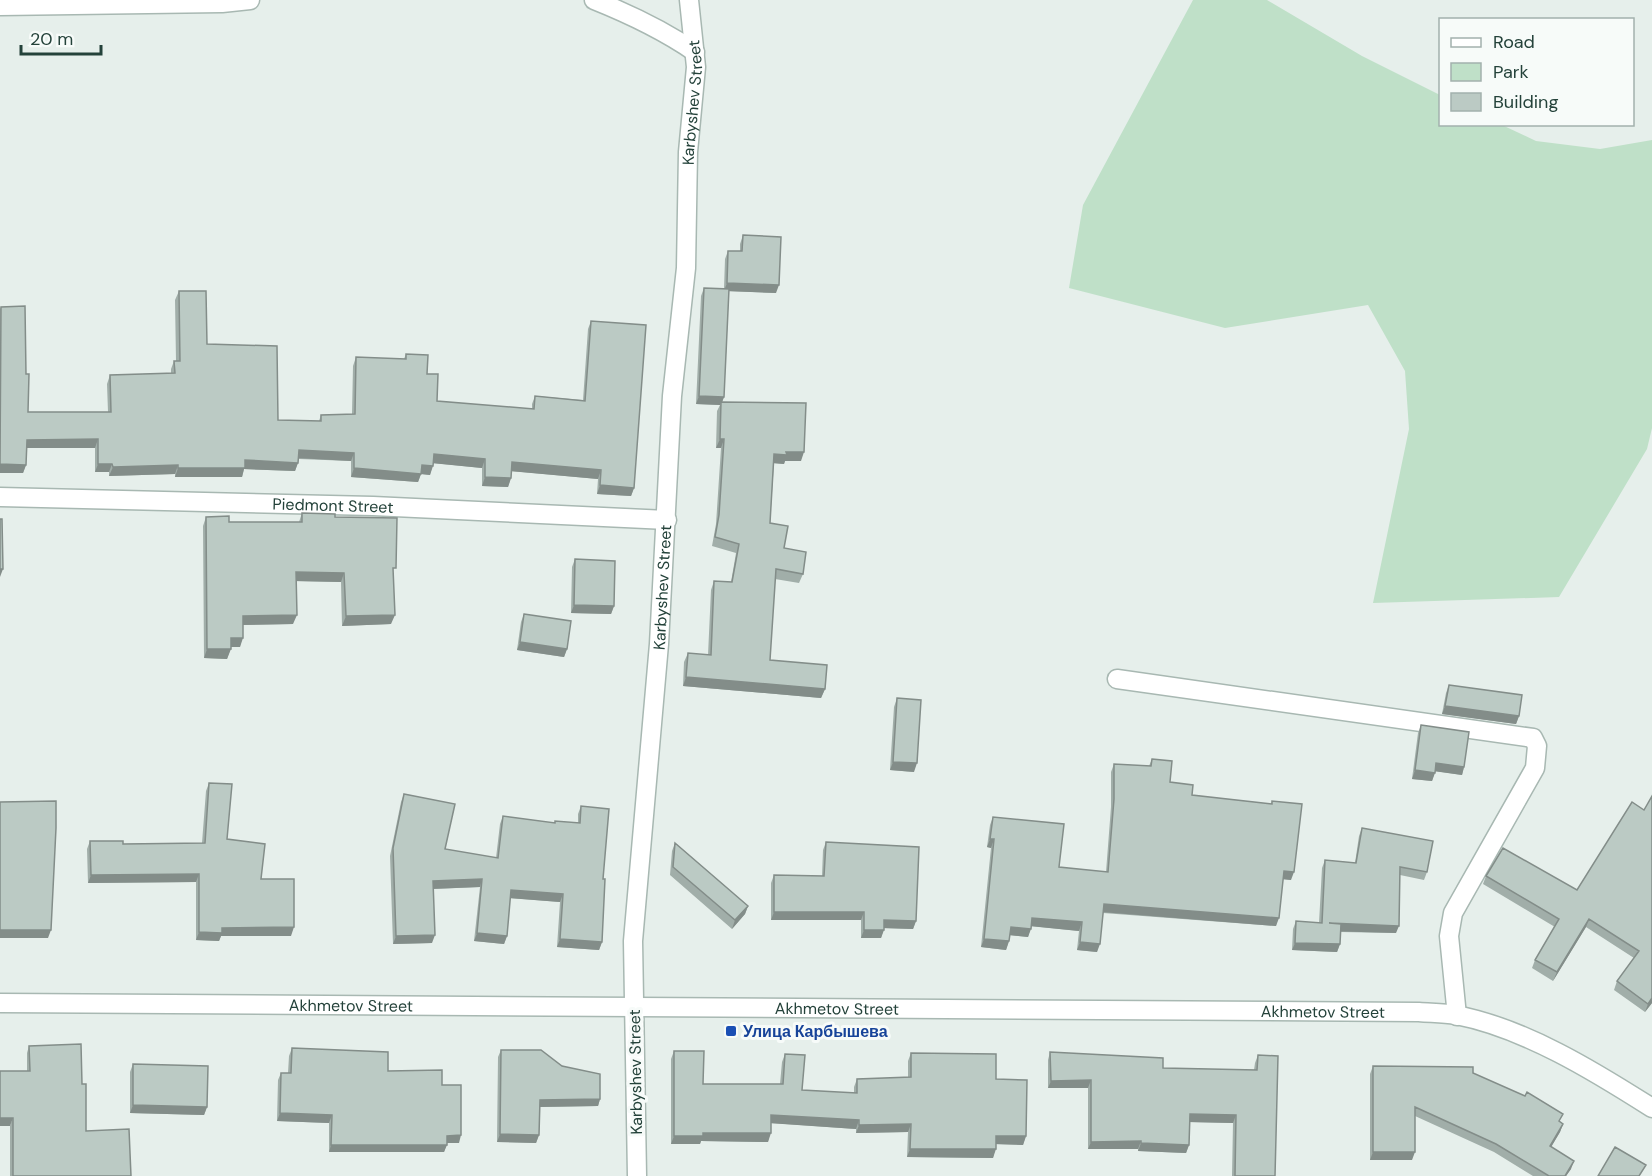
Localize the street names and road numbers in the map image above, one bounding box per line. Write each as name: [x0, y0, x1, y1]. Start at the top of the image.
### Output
street label: Karbyshev Street: [678, 39, 707, 165]
street label: Piedmont Street: [272, 494, 394, 518]
street label: Karbyshev Street: [649, 524, 676, 651]
street label: Akhmetov Street: [289, 995, 413, 1017]
street label: Akhmetov Street: [775, 998, 899, 1020]
street label: Akhmetov Street: [1261, 1001, 1385, 1023]
street label: Karbyshev Street: [624, 1009, 647, 1135]

